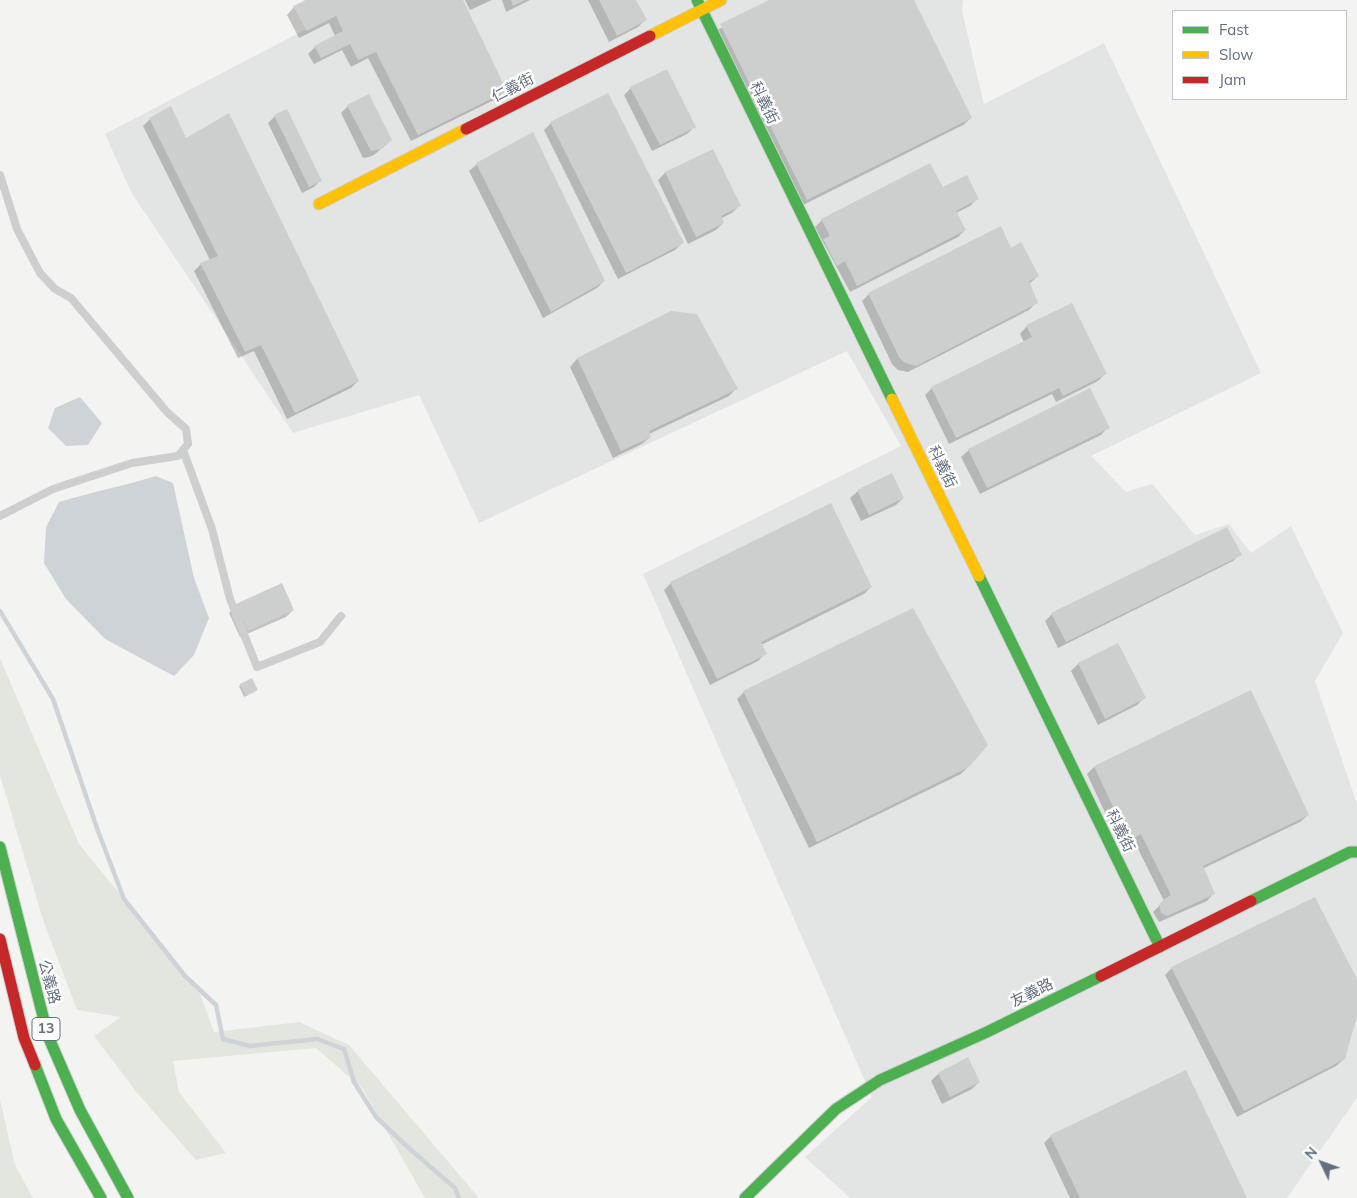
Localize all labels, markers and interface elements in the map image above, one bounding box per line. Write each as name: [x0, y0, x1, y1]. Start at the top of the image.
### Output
legend: [1172, 10, 1347, 100]
text: Fast: [1219, 20, 1249, 39]
text: Slow: [1219, 45, 1253, 64]
street label: 仁義街: [489, 70, 537, 106]
text: Jam: [1219, 70, 1246, 89]
street label: 科義街: [746, 79, 782, 127]
street label: 科義街: [924, 443, 960, 491]
street label: 科義街: [1102, 807, 1138, 855]
street label: 公義路: [34, 958, 64, 1006]
street label: 友義路: [1008, 975, 1056, 1011]
road number: 13: [32, 1018, 60, 1040]
north arrow: [1297, 1138, 1347, 1188]
text: N: [1301, 1143, 1321, 1163]

